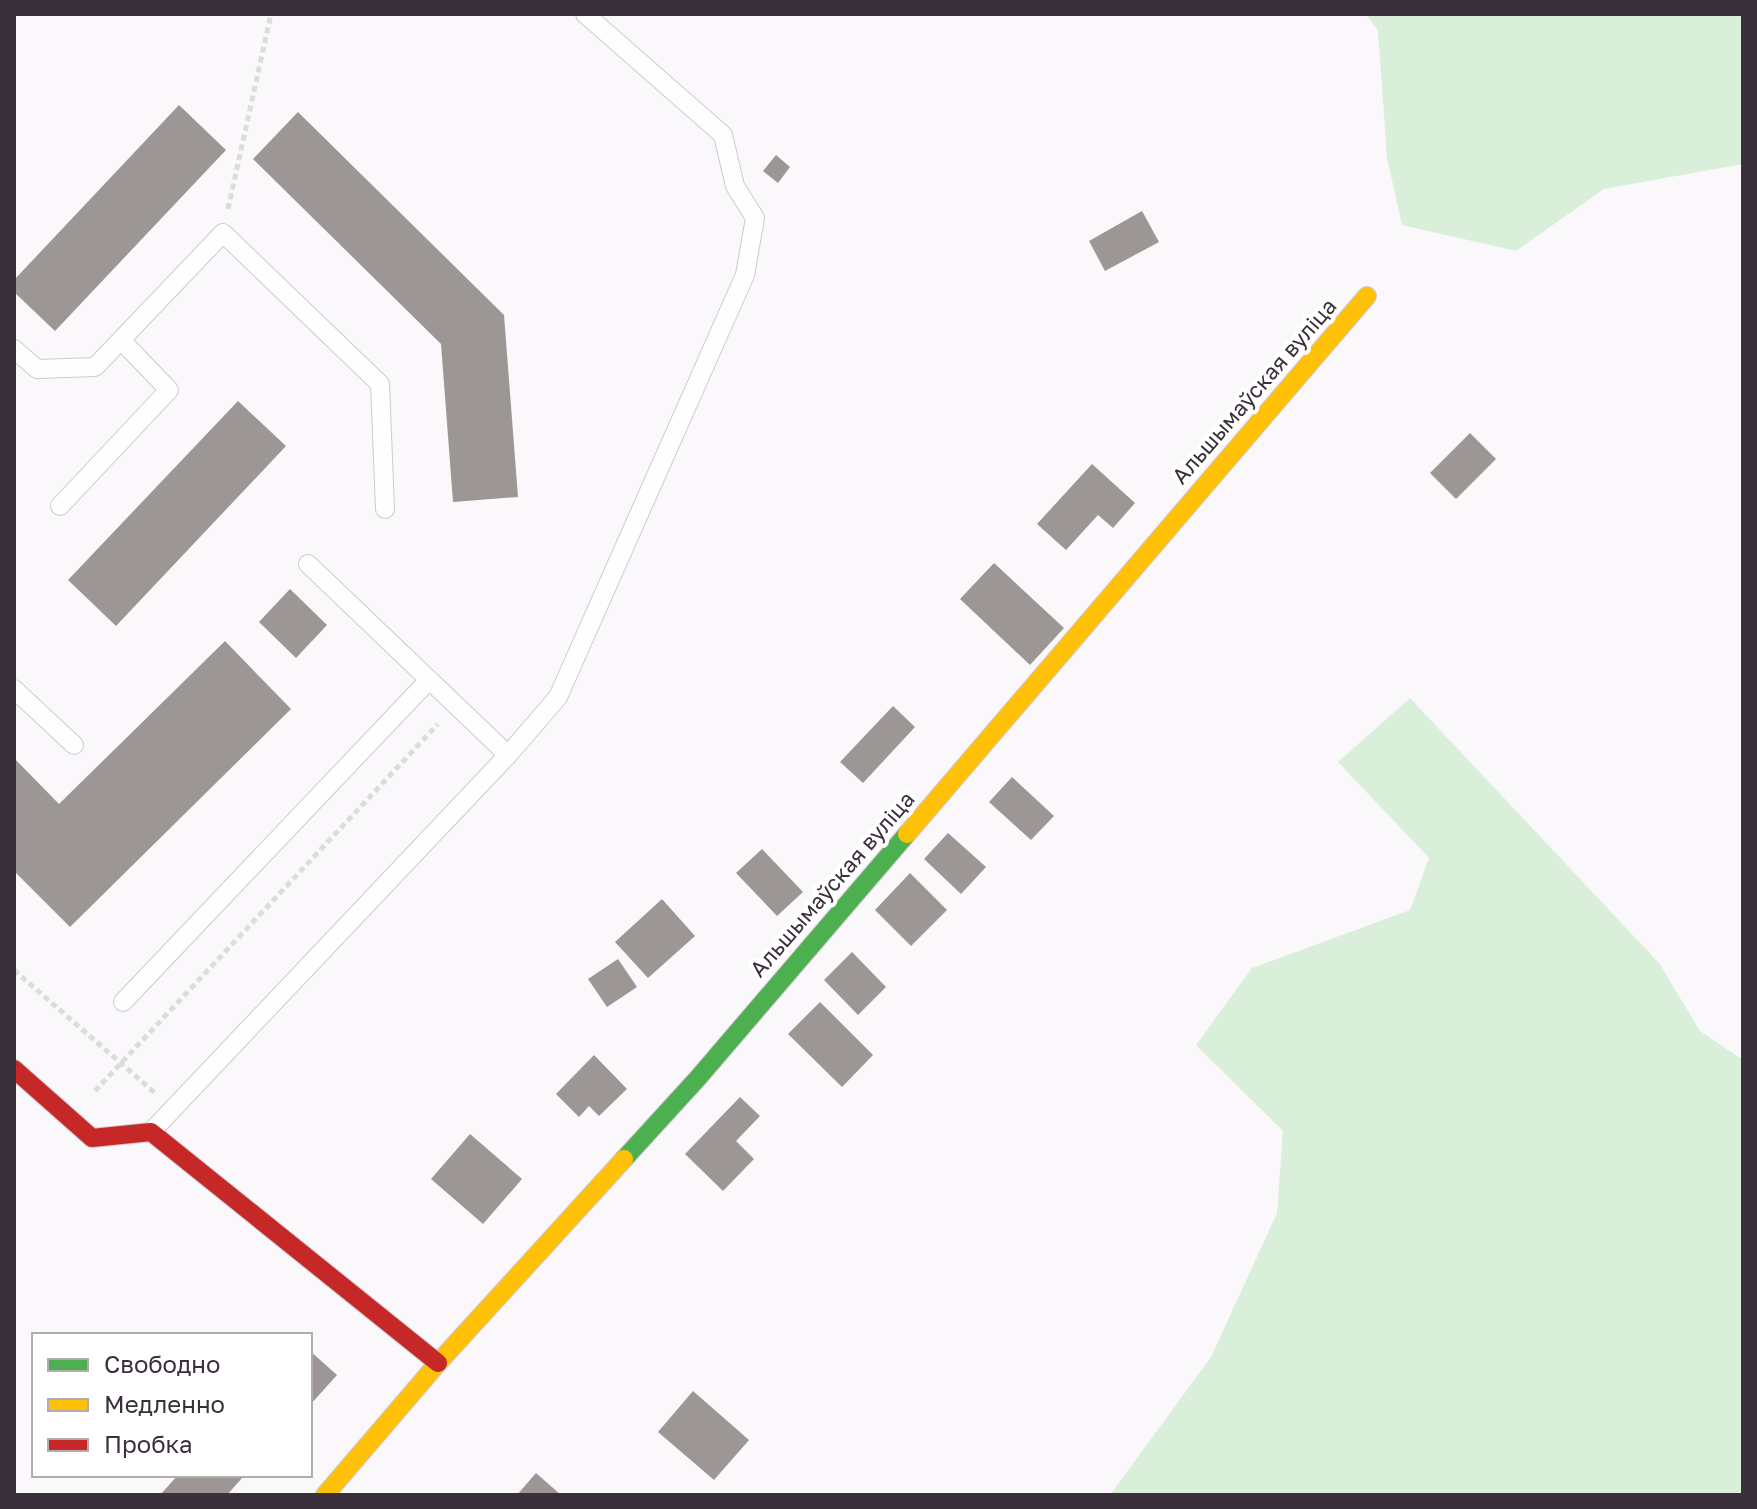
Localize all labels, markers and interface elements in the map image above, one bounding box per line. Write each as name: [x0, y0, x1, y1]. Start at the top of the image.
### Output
street label: Альшымаўская вуліца: [1166, 292, 1342, 489]
street label: Альшымаўская вуліца: [744, 785, 920, 982]
legend: [32, 1333, 312, 1477]
text: Свободно: [104, 1349, 220, 1378]
text: Медленно: [104, 1389, 225, 1418]
text: Пробка: [104, 1429, 193, 1458]

